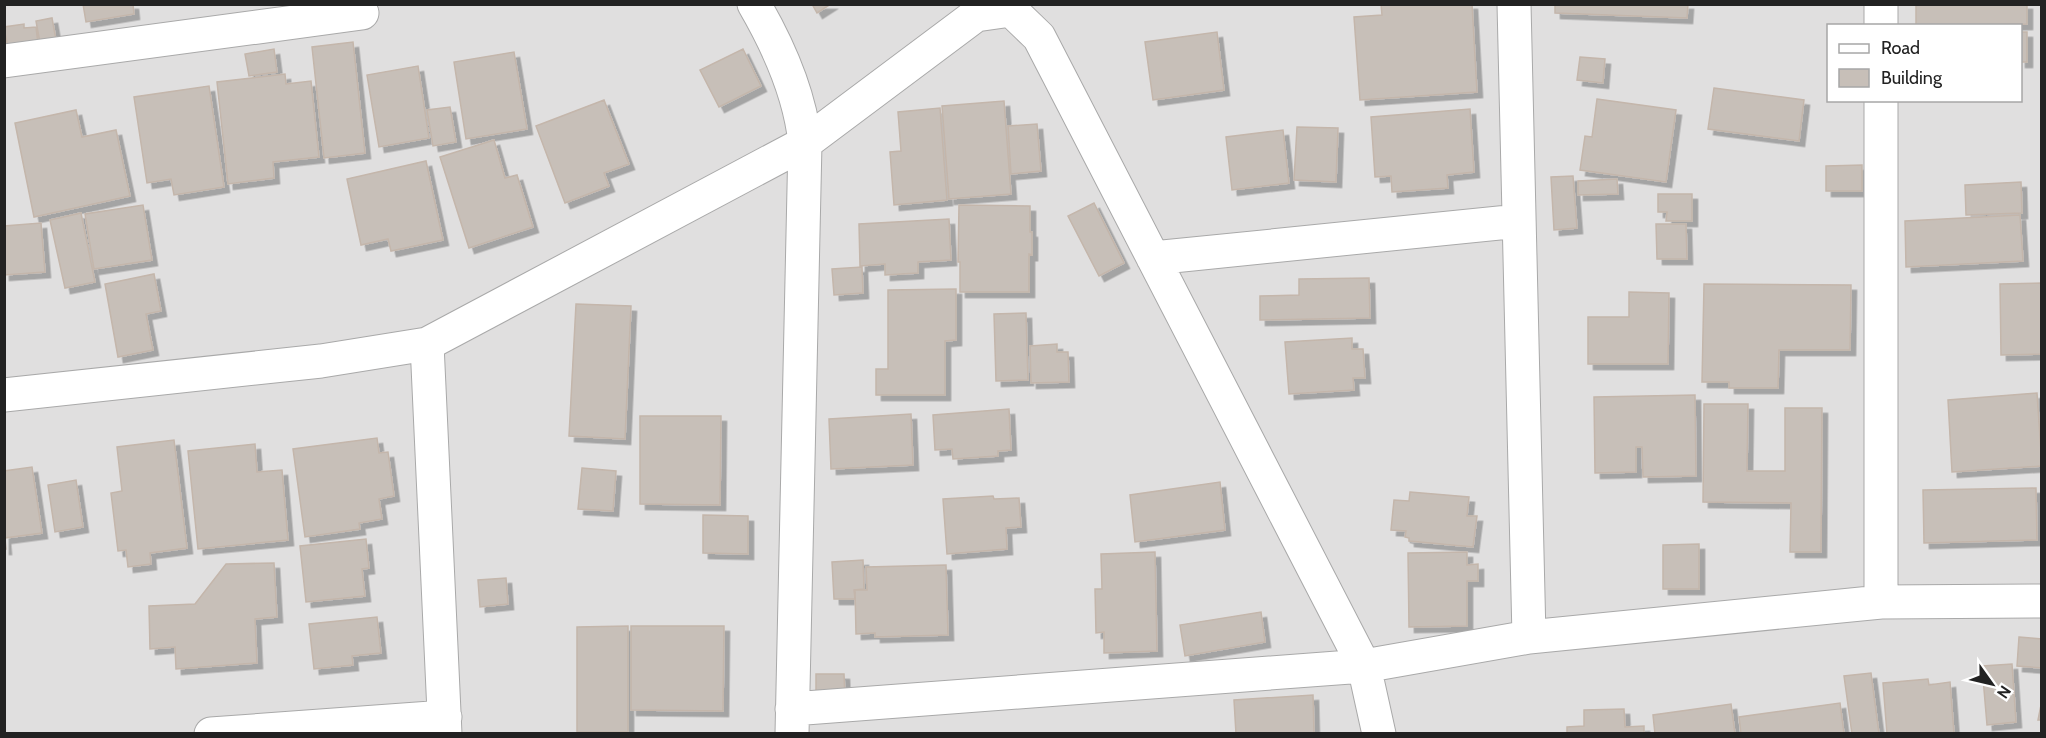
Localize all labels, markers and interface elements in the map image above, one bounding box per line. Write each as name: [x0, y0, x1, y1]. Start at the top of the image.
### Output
legend: [1827, 24, 2022, 102]
text: Road: [1881, 37, 1920, 59]
text: Building: [1881, 67, 1943, 89]
north arrow: [1962, 654, 2022, 714]
text: N: [1993, 682, 2015, 702]

